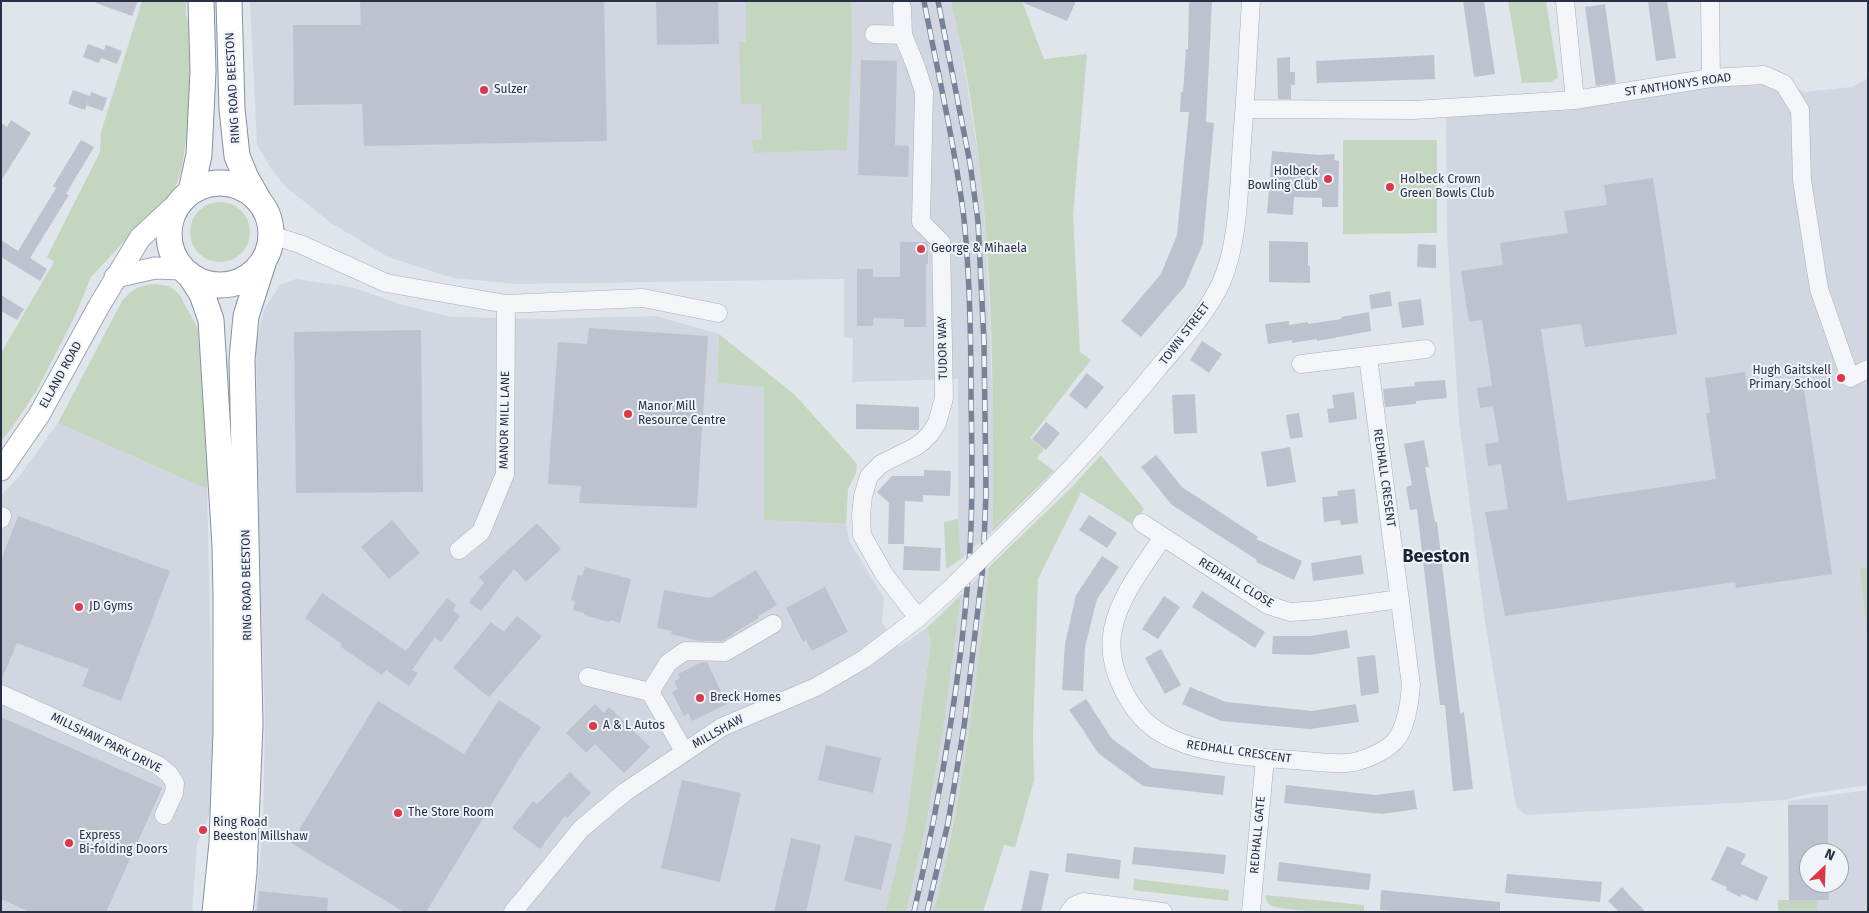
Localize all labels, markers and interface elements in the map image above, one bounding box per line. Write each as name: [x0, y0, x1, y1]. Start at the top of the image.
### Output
street label: RING ROAD BEESTON: [223, 32, 243, 144]
street label: ST ANTHONYS ROAD: [1624, 70, 1732, 100]
place label: Sulzer: [494, 83, 527, 97]
marker: Sulzer: [478, 84, 490, 96]
place label: Holbeck Bowling Club: [1248, 165, 1318, 193]
marker: Holbeck Bowling Club: [1322, 173, 1334, 185]
place label: Holbeck Crown Green Bowls Club: [1400, 173, 1495, 201]
marker: Holbeck Crown Green Bowls Club: [1384, 181, 1396, 193]
place label: George & Mihaela: [931, 242, 1027, 256]
marker: George & Mihaela: [915, 243, 927, 255]
street label: TOWN STREET: [1157, 300, 1213, 368]
street label: TUDOR WAY: [935, 316, 951, 380]
street label: ELLAND ROAD: [37, 339, 85, 411]
place label: Hugh Gaitskell Primary School: [1749, 364, 1831, 392]
street label: MANOR MILL LANE: [497, 371, 513, 469]
marker: Hugh Gaitskell Primary School: [1835, 372, 1847, 384]
place label: Manor Mill Resource Centre: [638, 400, 726, 428]
marker: Manor Mill Resource Centre: [622, 408, 634, 420]
street label: REDHALL CRESENT: [1370, 428, 1398, 528]
street label: RING ROAD BEESTON: [239, 529, 255, 641]
district label: Beeston: [1402, 546, 1470, 568]
street label: REDHALL CLOSE: [1196, 555, 1276, 611]
place label: JD Gyms: [89, 600, 133, 614]
marker: JD Gyms: [73, 601, 85, 613]
place label: Breck Homes: [710, 691, 781, 705]
marker: Breck Homes: [694, 692, 706, 704]
street label: MILLSHAW PARK DRIVE: [48, 710, 164, 776]
street label: MILLSHAW: [690, 712, 746, 752]
place label: A & L Autos: [603, 719, 665, 733]
marker: A & L Autos: [587, 720, 599, 732]
street label: REDHALL CRESCENT: [1186, 737, 1292, 767]
street label: REDHALL GATE: [1247, 795, 1269, 875]
place label: The Store Room: [408, 806, 494, 820]
marker: The Store Room: [392, 807, 404, 819]
place label: Ring Road Beeston Millshaw: [213, 816, 308, 844]
marker: Ring Road Beeston Millshaw: [197, 824, 209, 836]
place label: Express Bi-folding Doors: [79, 829, 168, 857]
marker: Express Bi-folding Doors: [63, 837, 75, 849]
north arrow: [1799, 843, 1849, 893]
text: N: [1822, 845, 1838, 864]

